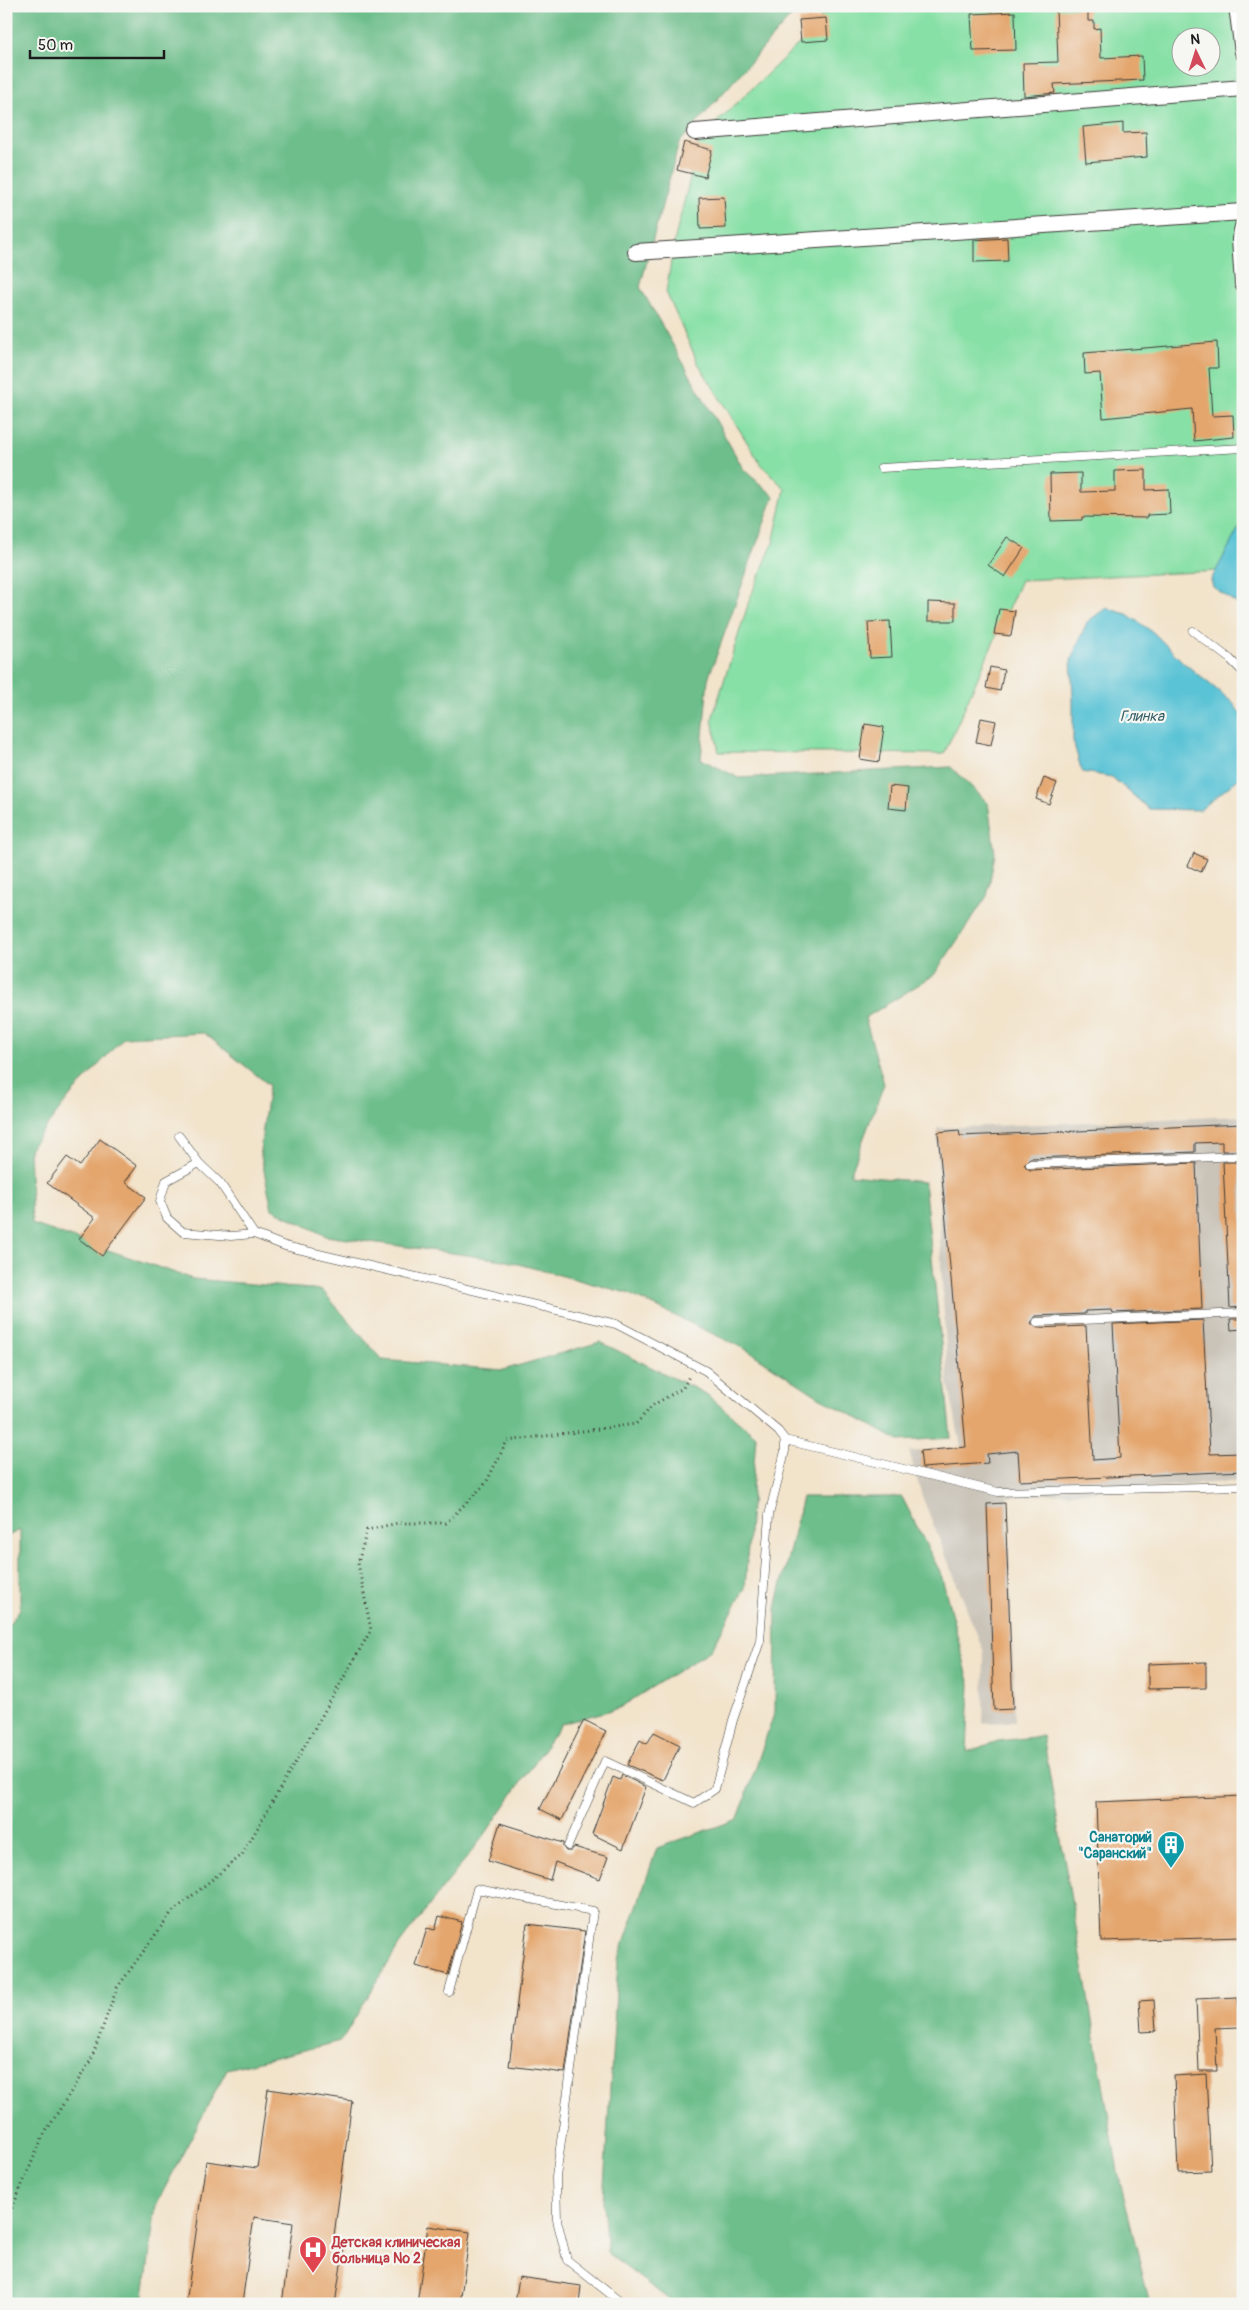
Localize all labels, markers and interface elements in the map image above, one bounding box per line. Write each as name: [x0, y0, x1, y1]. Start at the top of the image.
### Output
scale bar: [30, 28, 164, 60]
north arrow: [1172, 28, 1222, 78]
text: N: [1190, 31, 1200, 48]
text: 50 m: [38, 36, 73, 55]
water label: Глинка: [1120, 707, 1165, 726]
place label: Санаторий "Саранский": [1078, 1829, 1152, 1862]
building icon: Санаторий "Саранский": [1156, 1830, 1186, 1869]
place label: Детская клиническая больница № 2: [331, 2234, 461, 2267]
hospital icon: Детская клиническая больница № 2: [298, 2235, 328, 2274]

